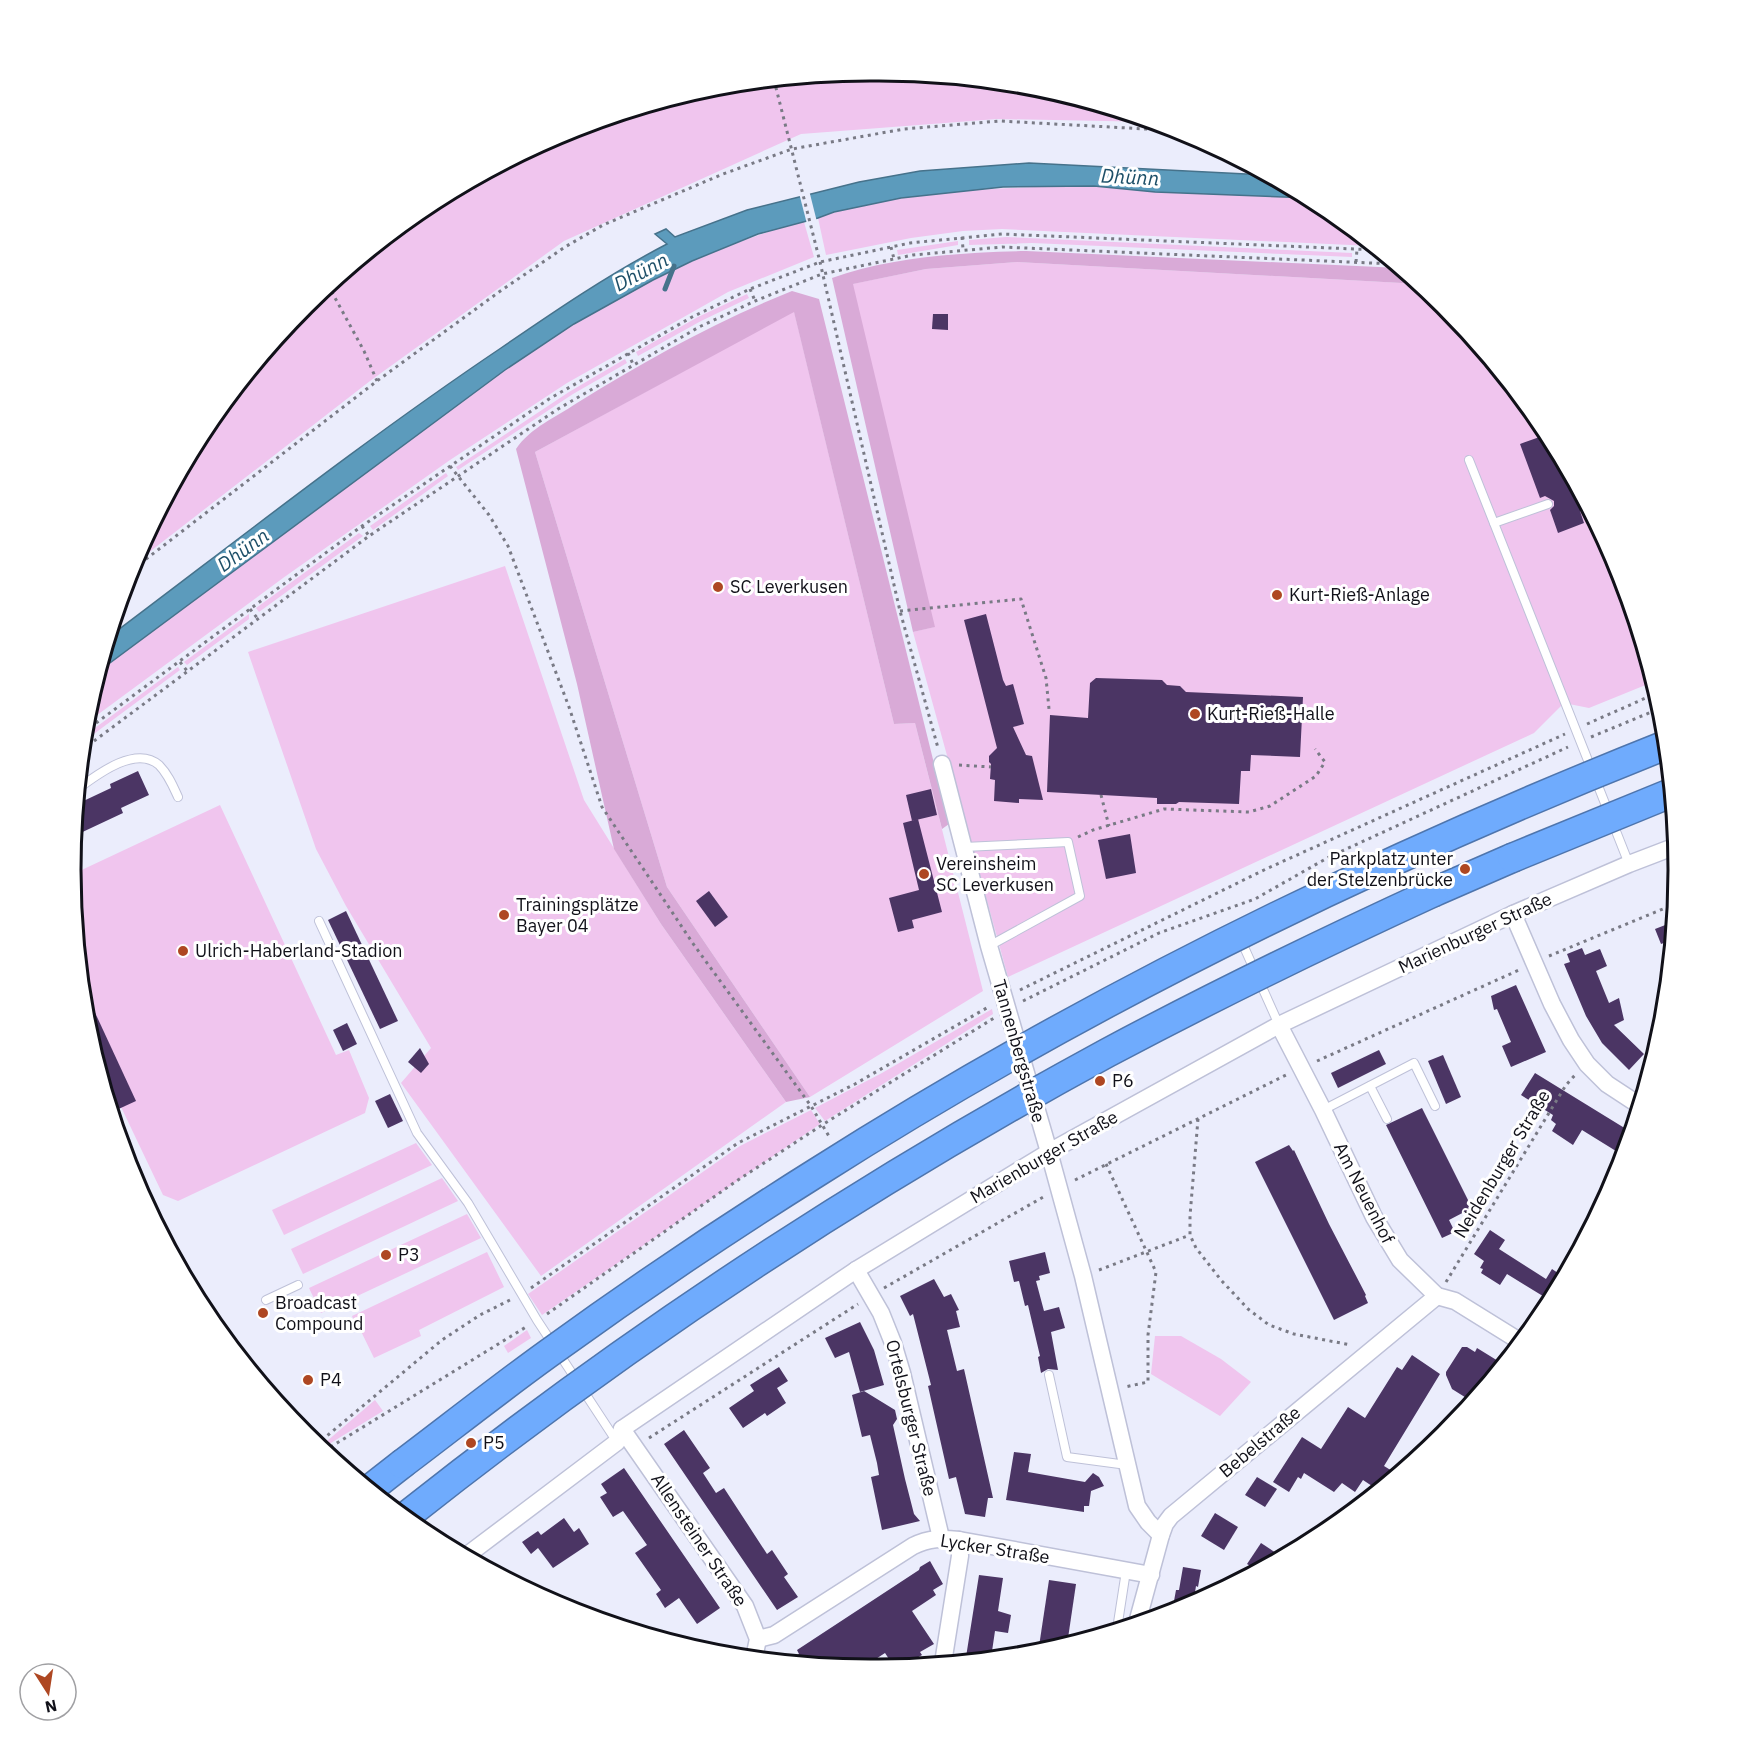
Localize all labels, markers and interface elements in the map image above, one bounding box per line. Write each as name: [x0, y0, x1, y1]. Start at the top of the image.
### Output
water label: Dhünn: [1100, 161, 1160, 192]
water label: Dhünn: [609, 246, 673, 297]
water label: Dhünn: [211, 522, 274, 578]
place label: SC Leverkusen: [730, 575, 848, 598]
marker: SC Leverkusen: [711, 580, 725, 594]
place label: Kurt-Rieß-Anlage: [1289, 583, 1430, 606]
marker: Kurt-Rieß-Anlage: [1270, 588, 1284, 602]
place label: Kurt-Rieß-Halle: [1207, 702, 1335, 725]
marker: Kurt-Rieß-Halle: [1188, 707, 1202, 721]
place label: Parkplatz unter der Stelzenbrücke: [1307, 847, 1453, 891]
place label: Vereinsheim SC Leverkusen: [936, 852, 1054, 896]
marker: Parkplatz unter der Stelzenbrücke: [1458, 862, 1472, 876]
marker: Vereinsheim SC Leverkusen: [917, 867, 931, 881]
street label: Marienburger Straße: [1394, 887, 1555, 978]
place label: Trainingsplätze Bayer 04: [516, 893, 639, 937]
marker: Trainingsplätze Bayer 04: [497, 908, 511, 922]
place label: Ulrich-Haberland-Stadion: [195, 939, 403, 962]
marker: Ulrich-Haberland-Stadion: [176, 944, 190, 958]
street label: Tannenbergstraße: [988, 977, 1051, 1125]
place label: P6: [1112, 1069, 1134, 1092]
marker: P6: [1093, 1074, 1107, 1088]
street label: Neidenburger Straße: [1448, 1085, 1555, 1242]
street label: Marienburger Straße: [966, 1105, 1122, 1208]
street label: Am Neuenhof: [1329, 1138, 1400, 1247]
place label: P3: [398, 1243, 420, 1266]
marker: P3: [379, 1248, 393, 1262]
place label: Broadcast Compound: [275, 1291, 363, 1335]
marker: Broadcast Compound: [256, 1306, 270, 1320]
street label: Ortelsburger Straße: [881, 1337, 942, 1499]
place label: P4: [320, 1368, 342, 1391]
marker: P4: [301, 1373, 315, 1387]
street label: Bebelstraße: [1214, 1401, 1305, 1482]
place label: P5: [483, 1431, 505, 1454]
marker: P5: [464, 1436, 478, 1450]
street label: Allensteiner Straße: [646, 1469, 753, 1611]
street label: Lycker Straße: [939, 1529, 1052, 1569]
north arrow: [18, 1662, 78, 1722]
text: N: [43, 1696, 59, 1718]

